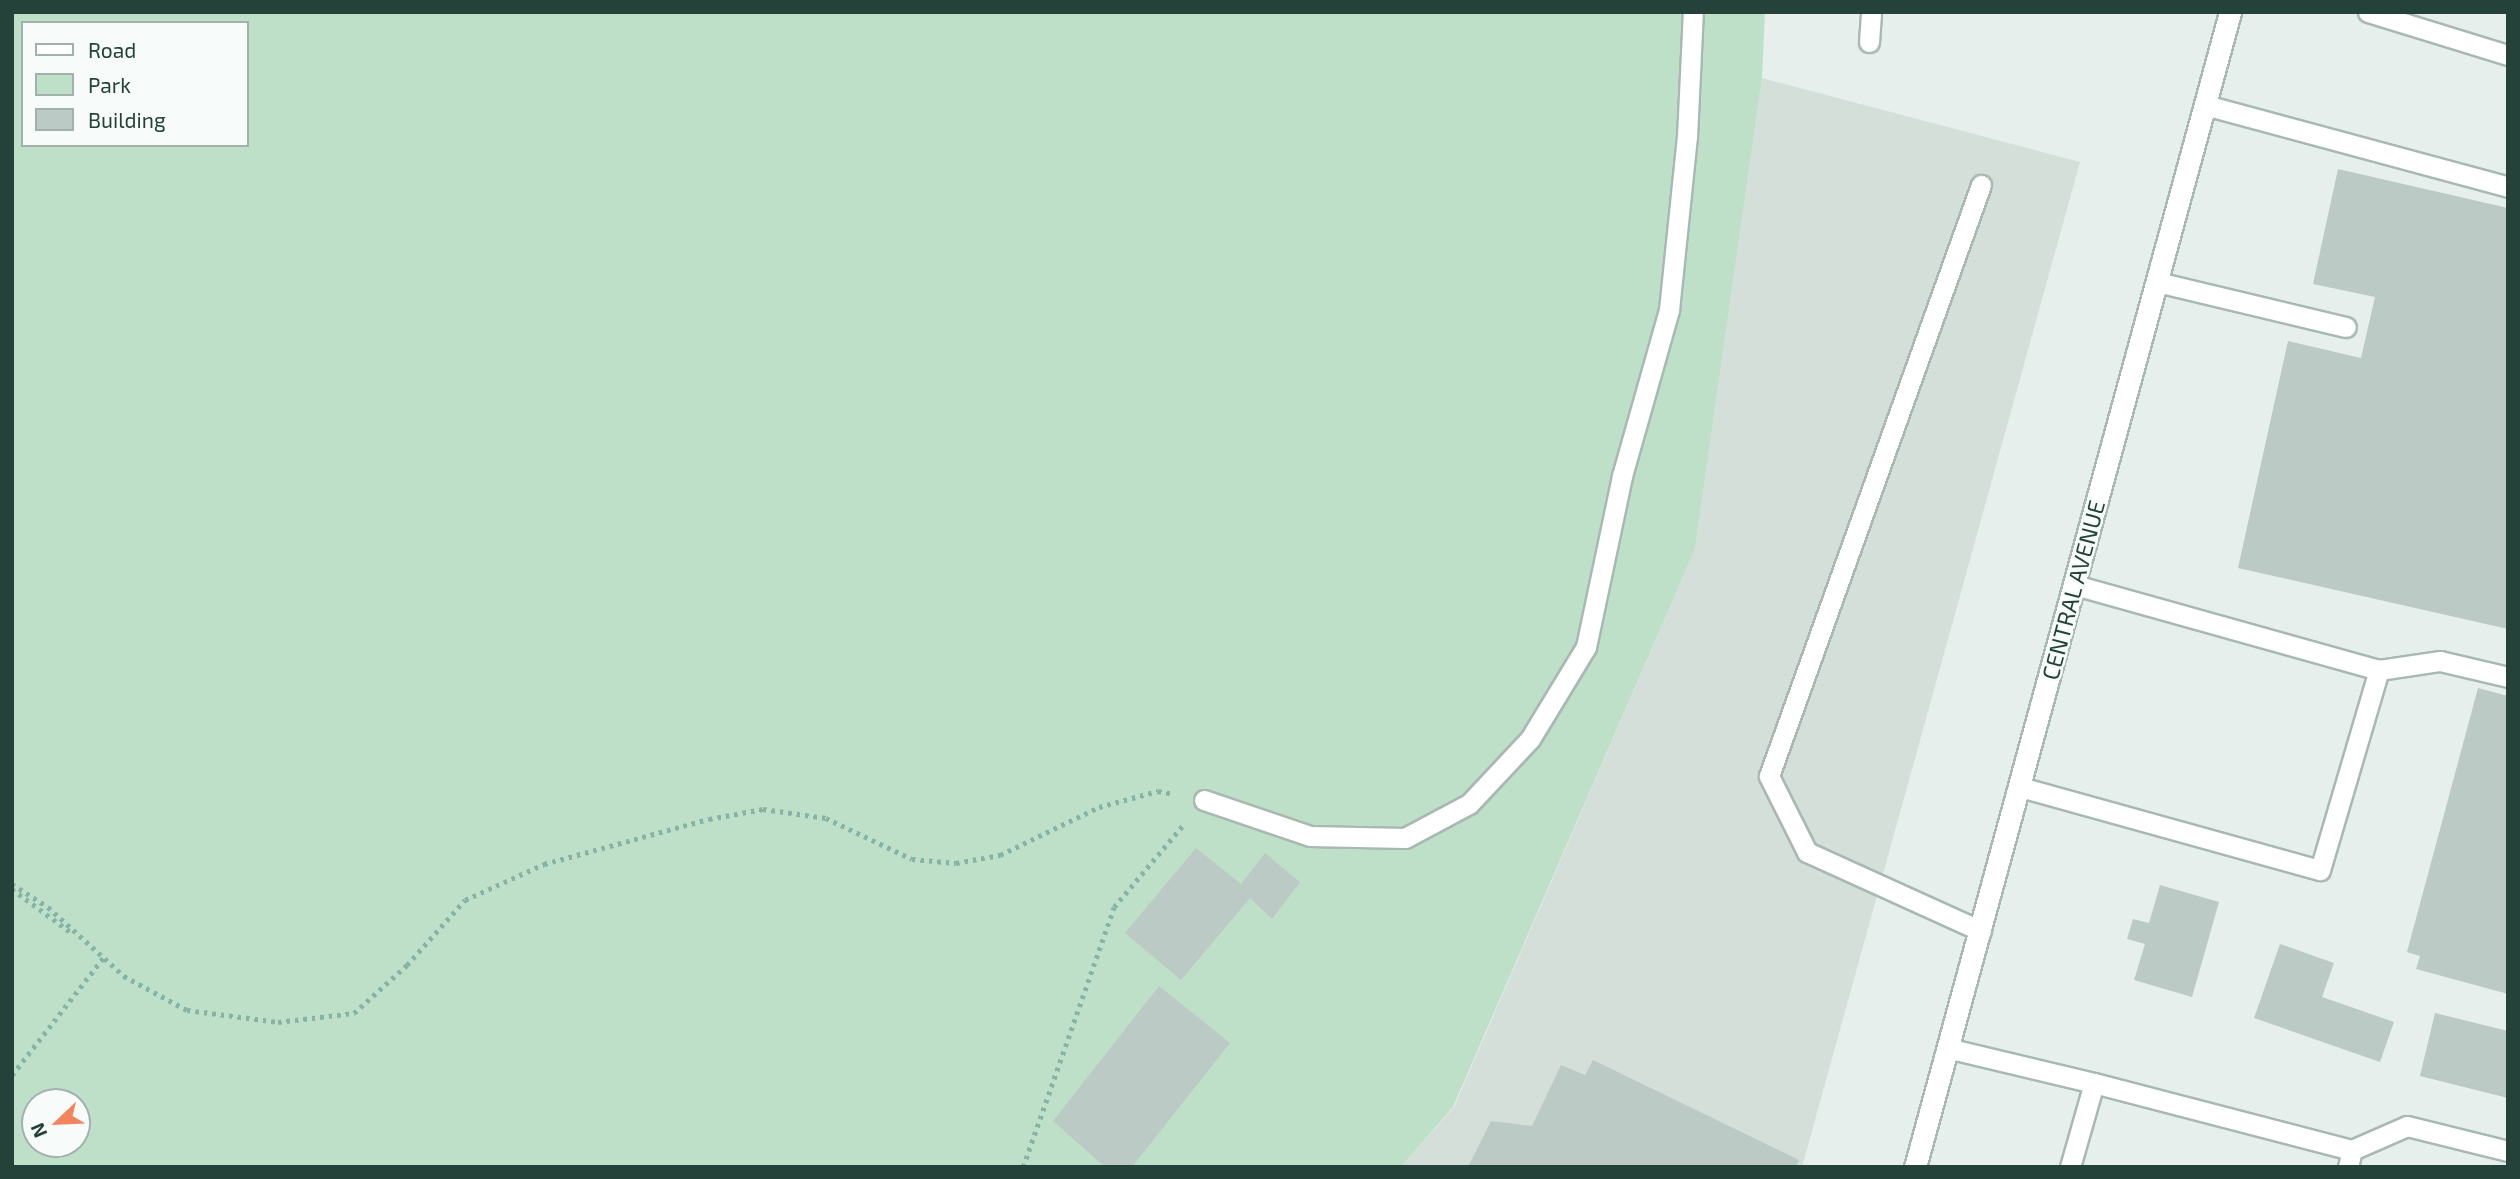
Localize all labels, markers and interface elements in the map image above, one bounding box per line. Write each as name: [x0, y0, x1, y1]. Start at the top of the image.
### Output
legend: [21, 21, 248, 147]
text: Road: [88, 37, 136, 62]
text: Park: [88, 72, 131, 97]
text: Building: [88, 107, 166, 132]
street label: CENTRAL AVENUE: [2036, 497, 2110, 683]
north arrow: [21, 1088, 91, 1158]
text: N: [25, 1120, 51, 1141]

